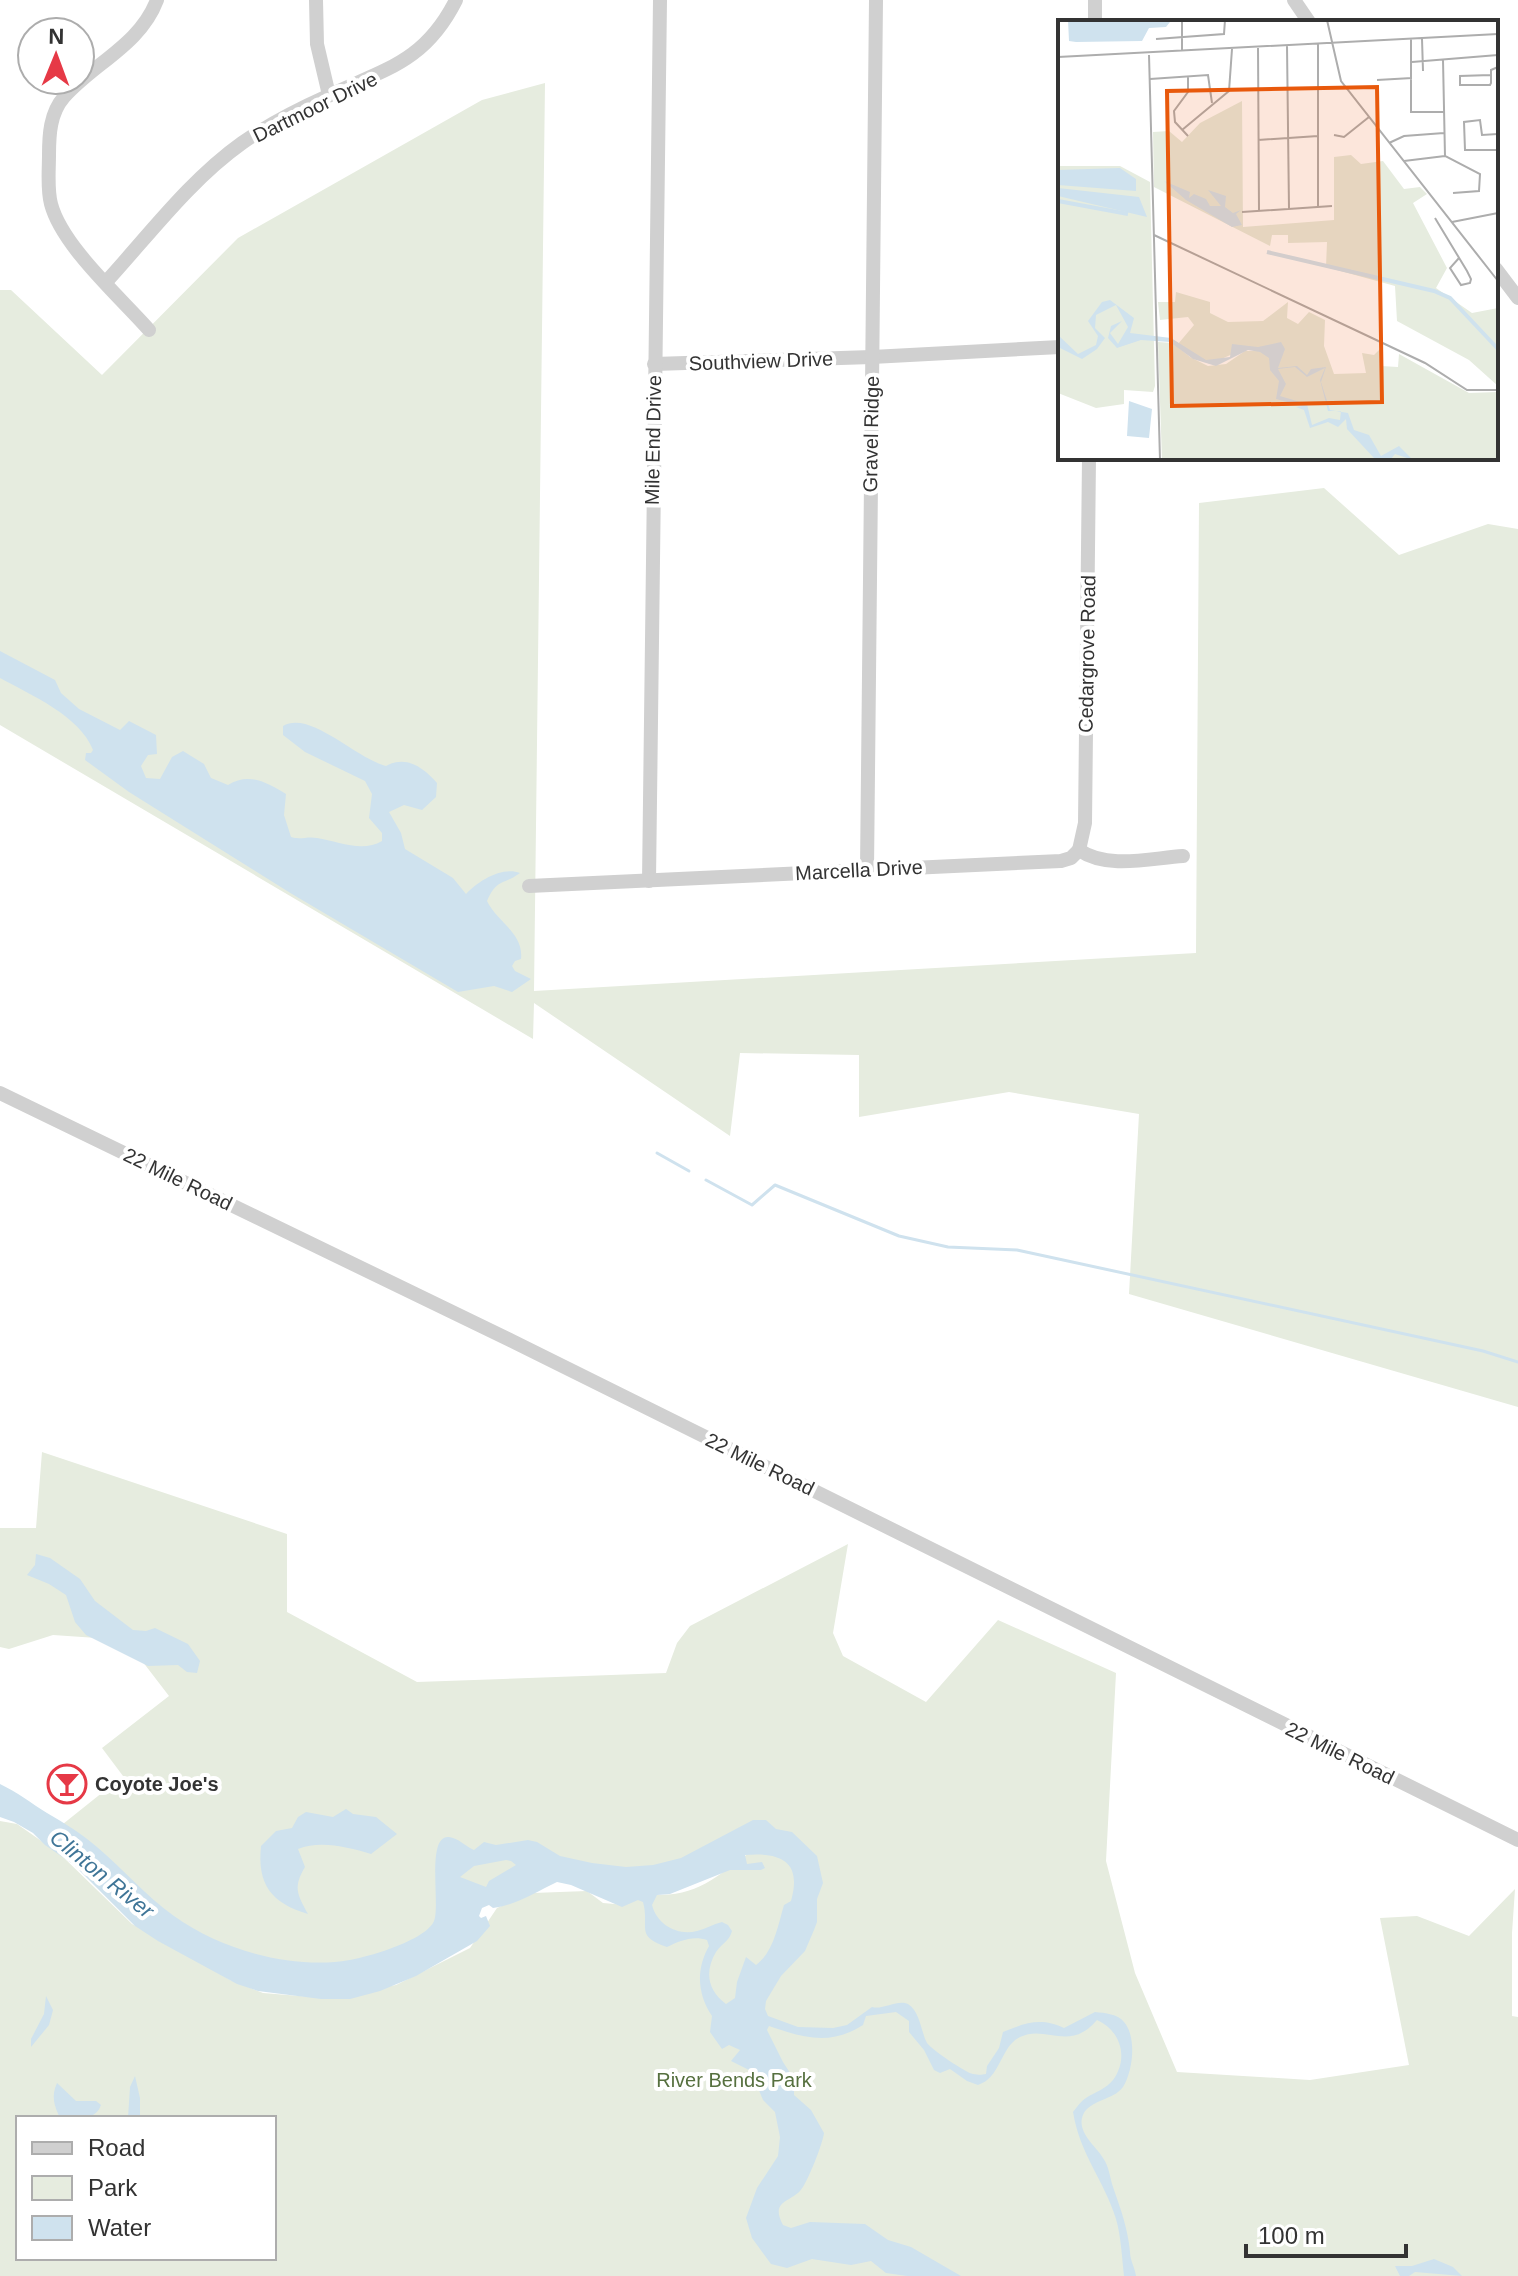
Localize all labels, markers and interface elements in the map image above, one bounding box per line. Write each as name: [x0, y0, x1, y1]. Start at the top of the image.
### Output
north arrow: [16, 16, 96, 96]
inset map: [1058, 20, 1498, 460]
text: N: [48, 24, 65, 49]
street label: Dartmoor Drive: [249, 67, 381, 147]
street label: Southview Drive: [688, 347, 834, 375]
street label: Mile End Drive: [641, 375, 665, 505]
street label: Gravel Ridge: [859, 375, 883, 493]
street label: Cedargrove Road: [1075, 575, 1099, 733]
street label: Marcella Drive: [795, 856, 923, 884]
street label: 22 Mile Road: [120, 1143, 236, 1215]
street label: 22 Mile Road: [702, 1428, 818, 1500]
street label: 22 Mile Road: [1282, 1717, 1398, 1789]
bar icon: Coyote Joe's: [46, 1763, 88, 1805]
place label: Coyote Joe's: [95, 1773, 219, 1795]
water label: Clinton River: [45, 1825, 160, 1924]
park label: River Bends Park: [656, 2069, 813, 2091]
legend: [16, 2116, 276, 2260]
text: Road: [88, 2134, 145, 2161]
text: Park: [88, 2174, 138, 2201]
scale bar: [1246, 2208, 1406, 2258]
text: Water: [88, 2214, 151, 2241]
text: 100 m: [1258, 2222, 1325, 2249]

